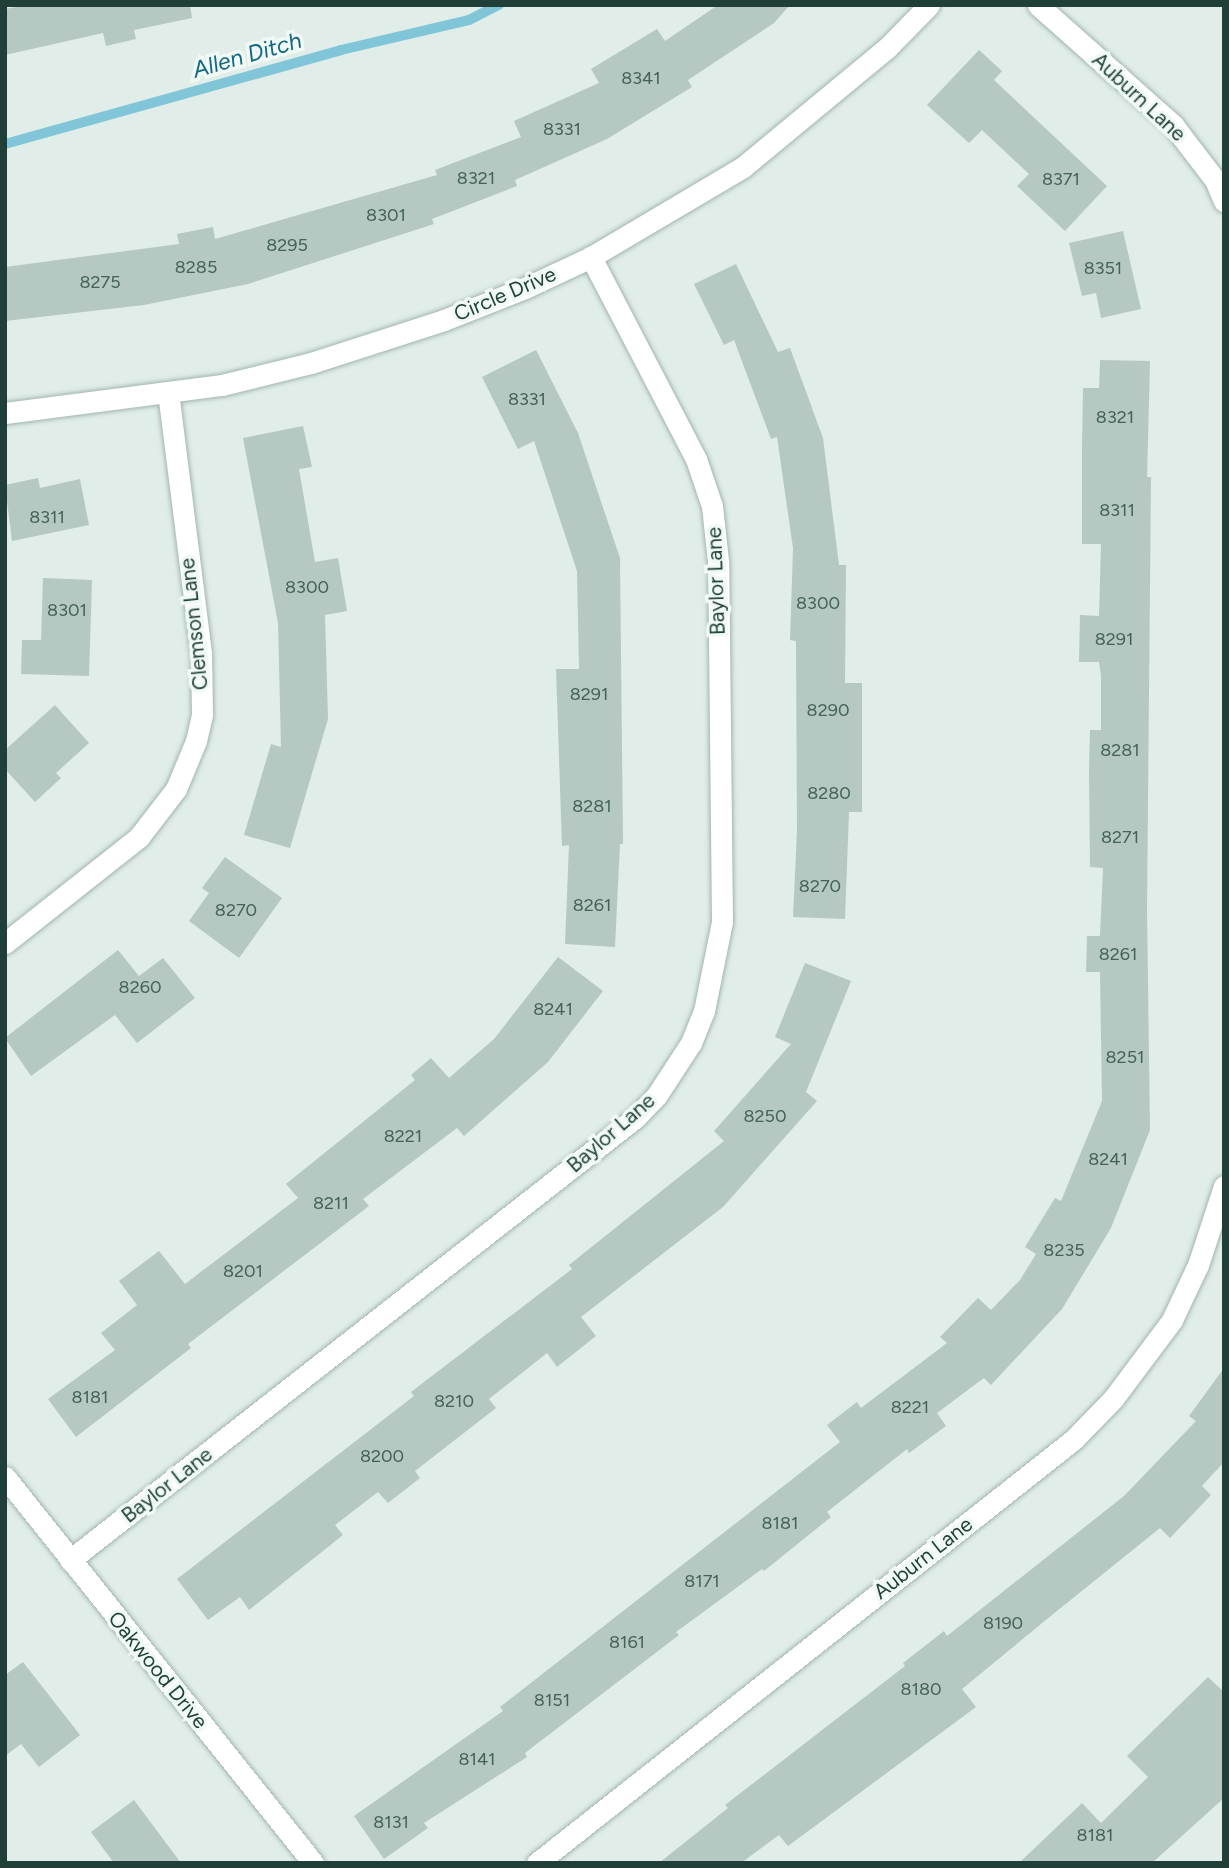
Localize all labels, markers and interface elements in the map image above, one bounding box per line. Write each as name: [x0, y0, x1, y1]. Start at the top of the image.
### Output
water label: Allen Ditch: [189, 26, 305, 84]
street label: Auburn Lane: [1087, 47, 1191, 147]
house number: 8341: [621, 67, 661, 89]
house number: 8331: [543, 118, 581, 140]
house number: 8321: [457, 167, 495, 189]
house number: 8371: [1042, 168, 1080, 190]
house number: 8301: [366, 204, 406, 226]
house number: 8295: [266, 234, 308, 256]
house number: 8285: [175, 256, 217, 278]
house number: 8351: [1084, 257, 1122, 279]
street label: Circle Drive: [450, 261, 560, 327]
house number: 8275: [79, 271, 121, 293]
house number: 8331: [508, 388, 546, 410]
house number: 8321: [1096, 406, 1134, 428]
house number: 8311: [1099, 499, 1135, 521]
house number: 8311: [29, 506, 65, 528]
street label: Baylor Lane: [702, 526, 730, 636]
street label: Clemson Lane: [175, 557, 213, 691]
house number: 8300: [285, 576, 329, 598]
house number: 8300: [796, 592, 840, 614]
house number: 8301: [47, 599, 87, 621]
house number: 8291: [1095, 628, 1133, 650]
house number: 8291: [570, 683, 608, 705]
house number: 8290: [807, 699, 849, 721]
house number: 8281: [1100, 739, 1140, 761]
house number: 8280: [807, 782, 851, 804]
house number: 8281: [572, 795, 612, 817]
house number: 8271: [1101, 826, 1139, 848]
house number: 8270: [799, 875, 841, 897]
house number: 8261: [573, 894, 611, 916]
house number: 8270: [215, 899, 257, 921]
house number: 8261: [1099, 943, 1137, 965]
house number: 8260: [119, 976, 161, 998]
house number: 8241: [533, 998, 573, 1020]
house number: 8251: [1106, 1046, 1144, 1068]
street label: Baylor Lane: [562, 1088, 660, 1178]
house number: 8250: [743, 1105, 787, 1127]
house number: 8221: [384, 1125, 422, 1147]
house number: 8241: [1088, 1148, 1128, 1170]
house number: 8211: [313, 1192, 349, 1214]
house number: 8235: [1043, 1239, 1085, 1261]
house number: 8201: [223, 1260, 263, 1282]
house number: 8181: [72, 1386, 108, 1408]
house number: 8210: [434, 1390, 474, 1412]
house number: 8221: [891, 1396, 929, 1418]
street label: Baylor Lane: [117, 1442, 217, 1528]
house number: 8200: [360, 1445, 404, 1467]
house number: 8181: [762, 1512, 798, 1534]
street label: Auburn Lane: [868, 1512, 978, 1604]
house number: 8171: [684, 1570, 720, 1592]
street label: Oakwood Drive: [103, 1606, 213, 1734]
house number: 8190: [983, 1612, 1023, 1634]
house number: 8161: [609, 1631, 645, 1653]
house number: 8180: [900, 1678, 942, 1700]
house number: 8151: [534, 1689, 570, 1711]
house number: 8141: [458, 1748, 496, 1770]
house number: 8131: [373, 1811, 409, 1833]
house number: 8181: [1077, 1824, 1113, 1846]

